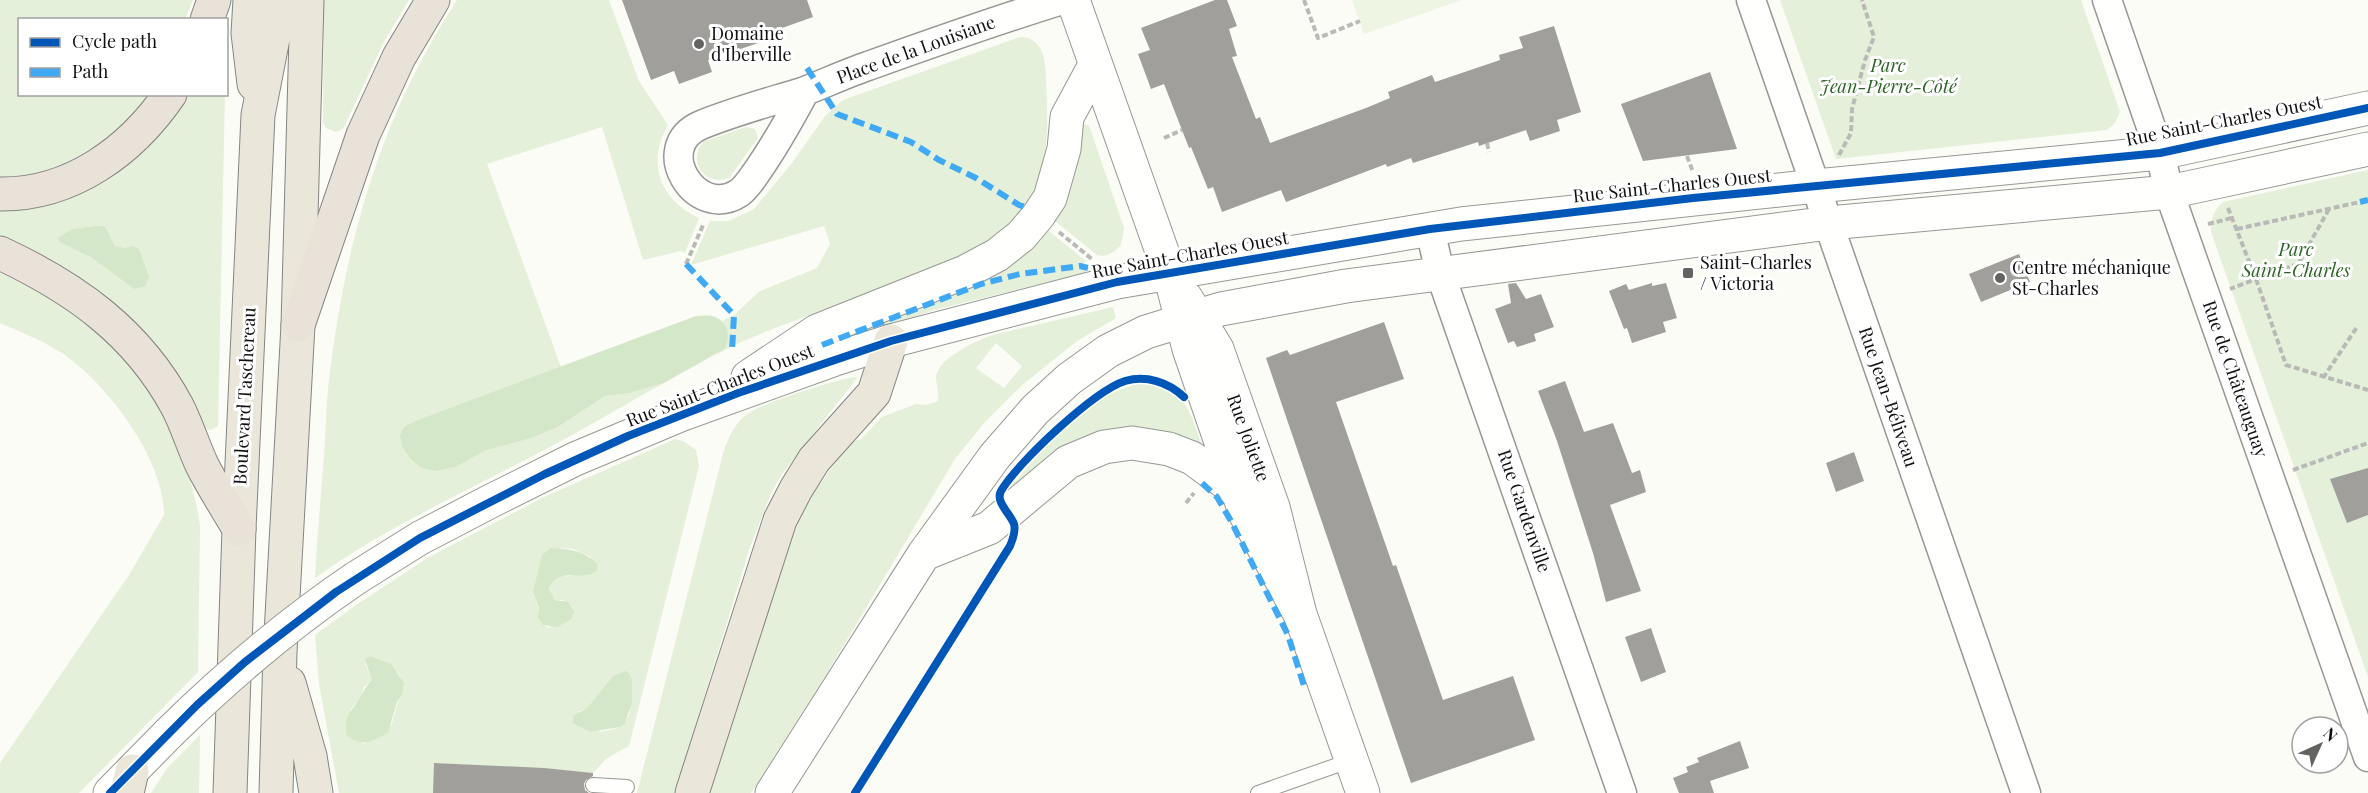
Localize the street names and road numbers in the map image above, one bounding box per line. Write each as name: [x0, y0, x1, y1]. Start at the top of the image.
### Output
street label: Place de la Louisiane: [833, 9, 998, 89]
street label: Rue Saint-Charles Ouest: [2124, 89, 2325, 151]
street label: Rue Saint-Charles Ouest: [1572, 163, 1773, 207]
street label: Rue Saint-Charles Ouest: [1090, 225, 1291, 283]
street label: Rue de Châteauguay: [2198, 297, 2274, 460]
street label: Boulevard Taschereau: [227, 306, 261, 485]
street label: Rue Jean-Béliveau: [1854, 323, 1924, 470]
street label: Rue Saint-Charles Ouest: [622, 338, 818, 432]
street label: Rue Joliette: [1222, 391, 1276, 485]
street label: Rue Gardenville: [1493, 446, 1557, 575]

